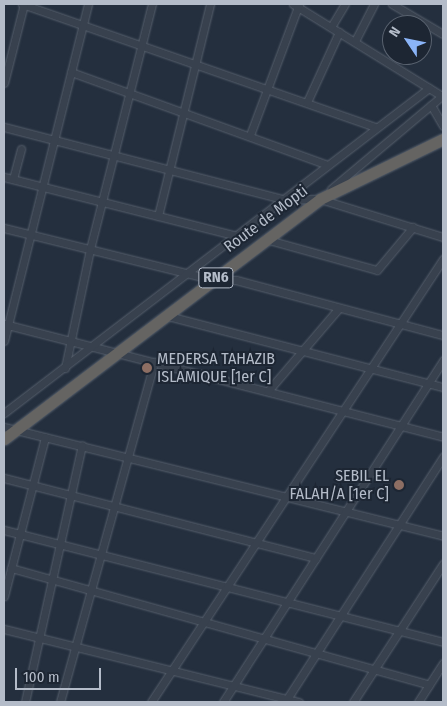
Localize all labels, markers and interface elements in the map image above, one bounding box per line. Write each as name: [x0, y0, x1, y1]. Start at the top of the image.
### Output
north arrow: [382, 15, 432, 65]
text: N: [386, 24, 404, 40]
street label: Route de Mopti: [220, 181, 312, 257]
road number: RN6: [197, 266, 235, 290]
place label: MEDERSA TAHAZIB ISLAMIQUE [1er C]: [157, 349, 275, 387]
marker: MEDERSA TAHAZIB ISLAMIQUE [1er C]: [141, 362, 153, 374]
place label: SEBIL EL FALAH/A [1er C]: [290, 466, 389, 504]
marker: SEBIL EL FALAH/A [1er C]: [393, 479, 405, 491]
scale bar: [18, 658, 104, 690]
text: 100 m: [23, 668, 60, 686]

